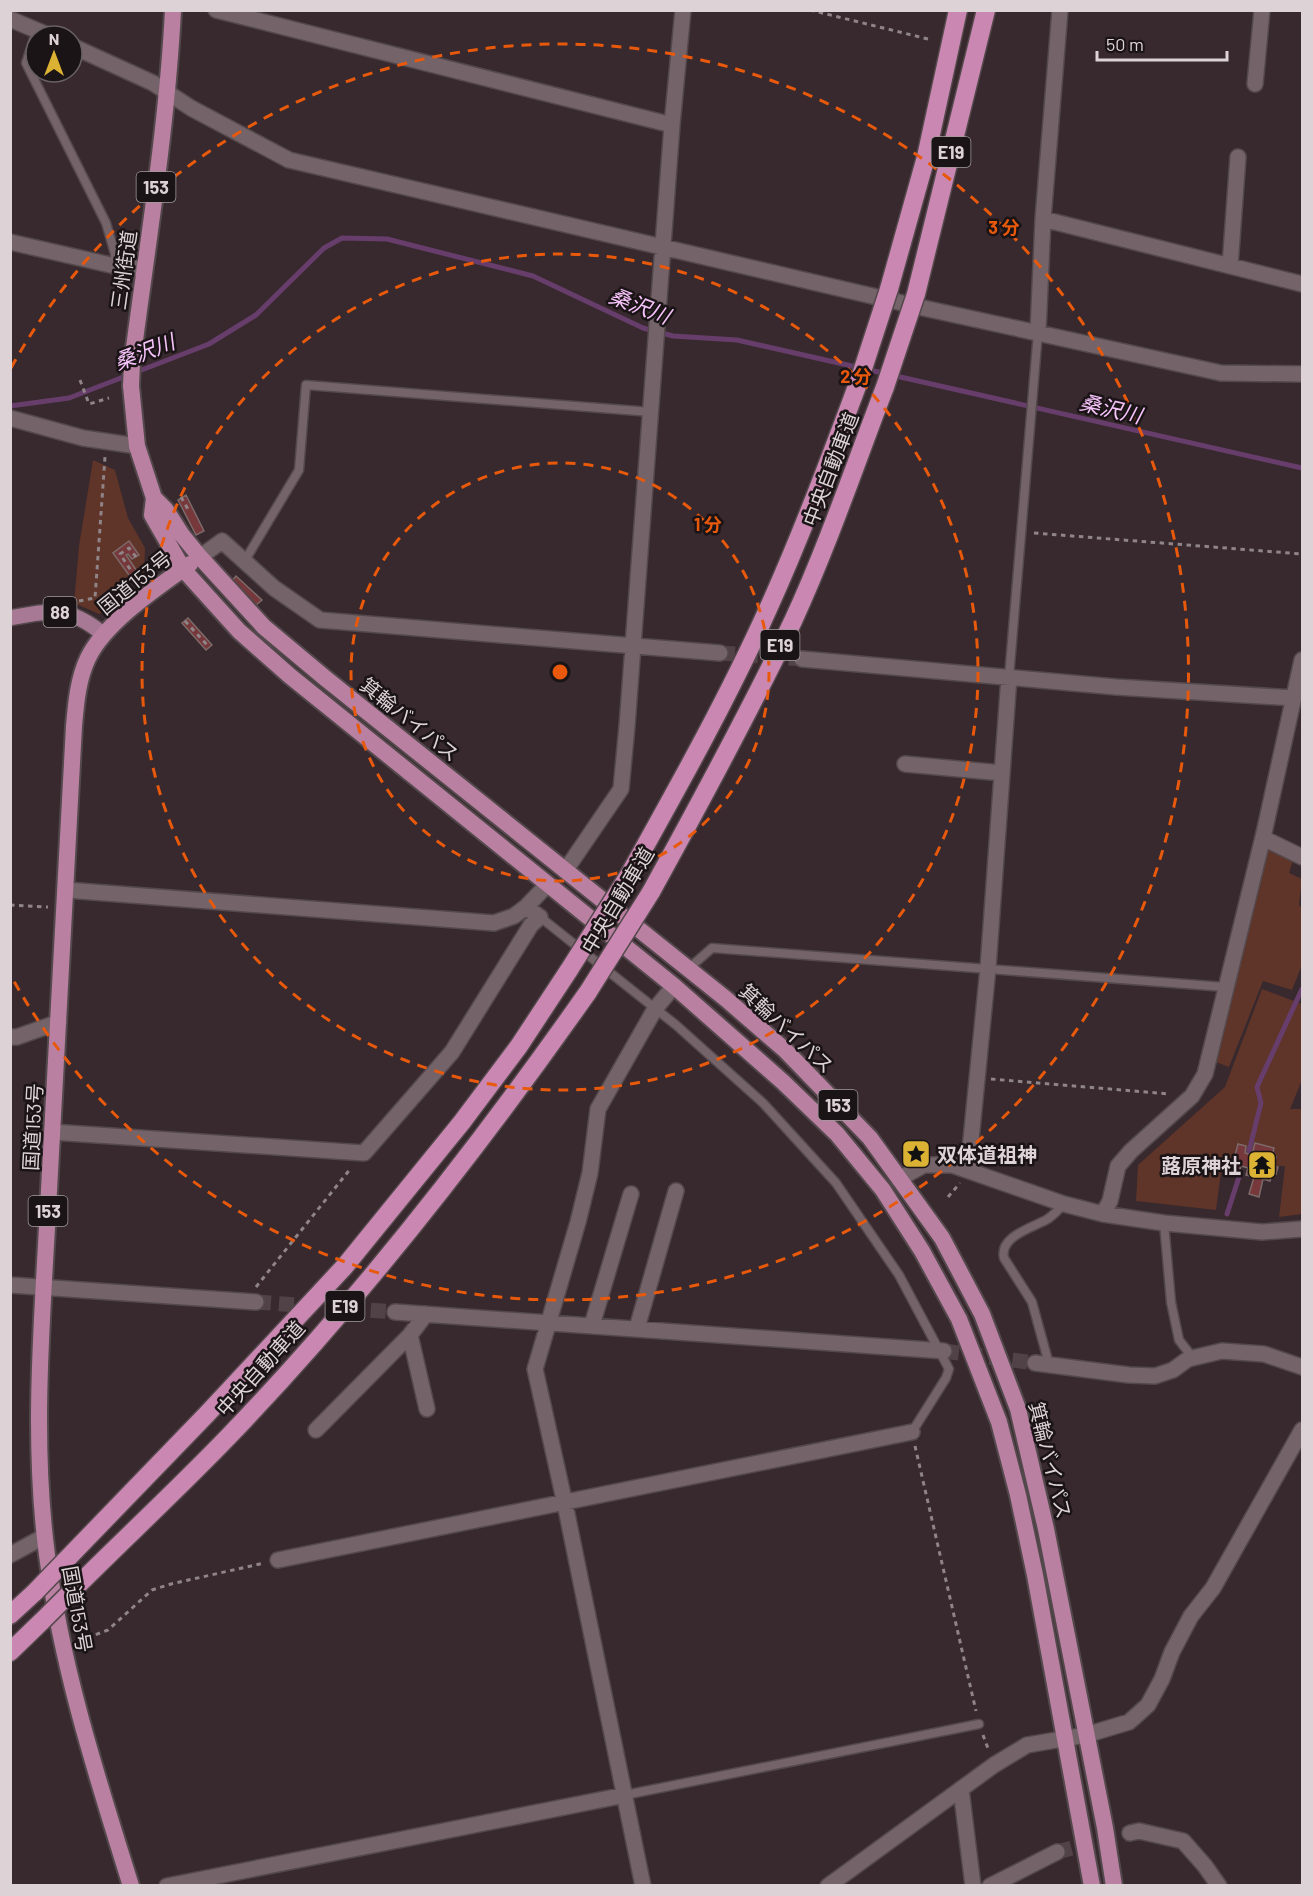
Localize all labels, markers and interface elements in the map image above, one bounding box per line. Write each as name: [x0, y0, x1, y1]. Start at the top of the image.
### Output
north arrow: [24, 24, 84, 84]
scale bar: [1097, 24, 1228, 62]
text: N: [49, 29, 59, 48]
text: 50 m: [1106, 33, 1144, 55]
road number: E19: [932, 137, 970, 167]
road number: 153: [136, 172, 176, 202]
text: 3 分: [988, 216, 1020, 238]
street label: 三州街道: [106, 229, 140, 311]
water label: 桑沢川: [606, 282, 676, 329]
water label: 桑沢川: [110, 327, 180, 374]
text: 2 分: [840, 365, 872, 387]
water label: 桑沢川: [1077, 389, 1146, 428]
street label: 中央自動車道: [797, 409, 863, 529]
text: 1 分: [694, 513, 722, 535]
street label: 国道153号: [92, 545, 176, 619]
road number: 88: [44, 597, 76, 627]
road number: E19: [760, 630, 800, 660]
centre of rings: [550, 662, 570, 682]
street label: 箕輪バイパス: [356, 672, 464, 766]
street label: 中央自動車道: [576, 842, 658, 958]
street label: 箕輪バイパス: [735, 978, 839, 1078]
street label: 国道153号: [18, 1083, 46, 1171]
road number: 153: [818, 1090, 858, 1120]
place icon: 双体道祖神: [900, 1138, 932, 1170]
place label: 双体道祖神: [937, 1142, 1037, 1166]
temple icon: 蕗原神社: [1246, 1149, 1278, 1181]
place label: 蕗原神社: [1161, 1153, 1241, 1177]
road number: 153: [28, 1196, 68, 1226]
road number: E19: [326, 1291, 364, 1321]
street label: 中央自動車道: [211, 1315, 309, 1421]
street label: 箕輪バイパス: [1025, 1399, 1077, 1521]
street label: 国道153号: [59, 1564, 97, 1654]

